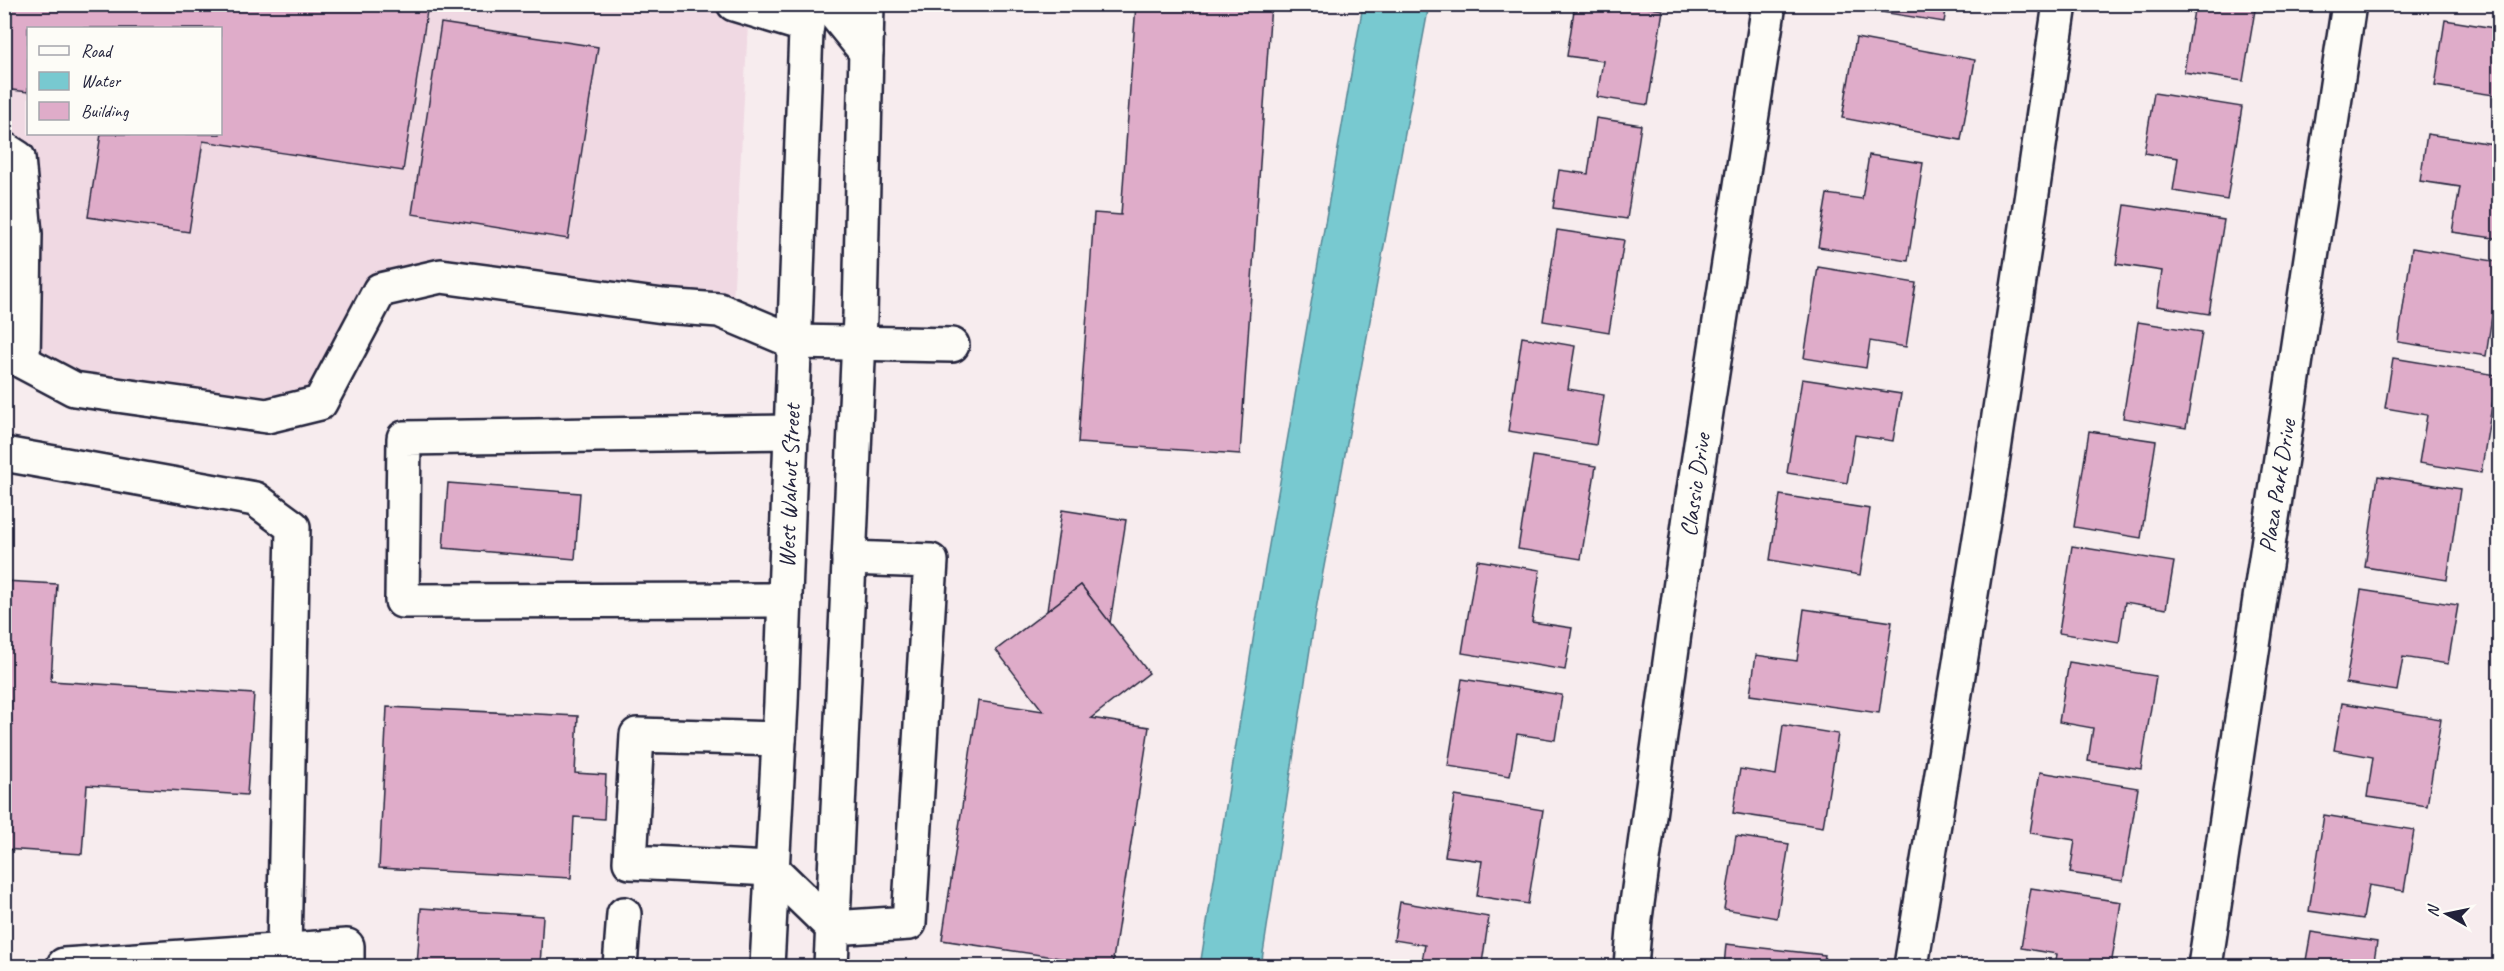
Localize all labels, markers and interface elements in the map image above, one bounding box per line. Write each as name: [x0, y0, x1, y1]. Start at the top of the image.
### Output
legend: [27, 27, 222, 135]
text: Road: [81, 40, 114, 62]
text: Water: [81, 70, 122, 92]
text: Building: [81, 100, 130, 122]
street label: West Walnut Street: [771, 402, 807, 568]
street label: Plaza Park Drive: [2252, 415, 2303, 555]
street label: Classic Drive: [1673, 429, 1717, 539]
north arrow: [2417, 884, 2477, 944]
text: N: [2423, 902, 2444, 918]

